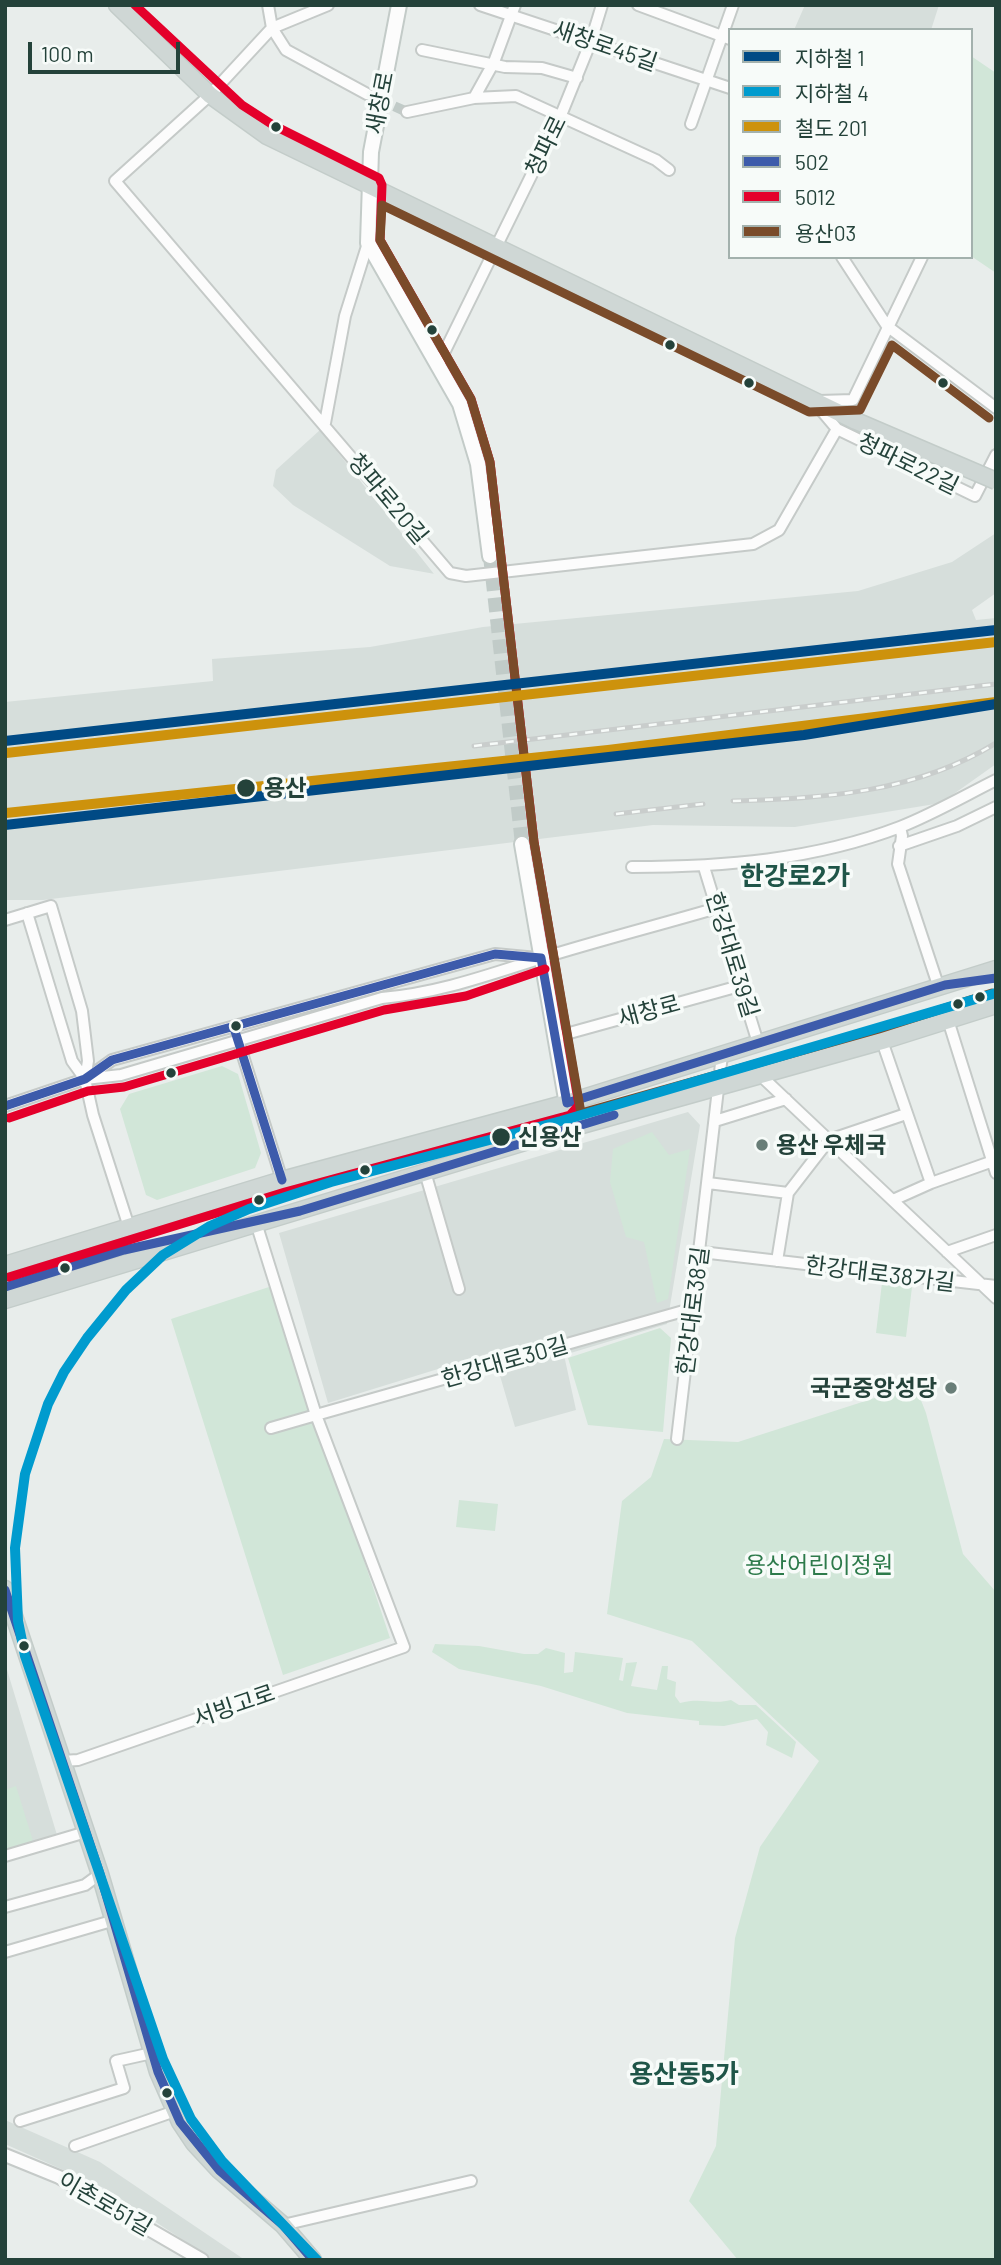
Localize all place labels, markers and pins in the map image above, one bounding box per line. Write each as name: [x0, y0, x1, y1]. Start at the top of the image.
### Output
unlabelled marker: [269, 120, 283, 134]
unlabelled marker: [425, 323, 439, 337]
unlabelled marker: [663, 338, 677, 352]
unlabelled marker: [742, 376, 756, 390]
unlabelled marker: [936, 376, 950, 390]
place label: 용산: [264, 774, 306, 802]
marker: 용산: [235, 777, 257, 799]
unlabelled marker: [973, 990, 987, 1004]
unlabelled marker: [951, 997, 965, 1011]
unlabelled marker: [229, 1019, 243, 1033]
unlabelled marker: [164, 1066, 178, 1080]
place label: 신용산: [518, 1123, 581, 1151]
marker: 신용산: [490, 1126, 512, 1148]
place label: 용산 우체국: [776, 1131, 886, 1159]
marker: 용산 우체국: [754, 1137, 770, 1153]
unlabelled marker: [358, 1163, 372, 1177]
unlabelled marker: [252, 1193, 266, 1207]
unlabelled marker: [58, 1261, 72, 1275]
place label: 국군중앙성당: [810, 1374, 937, 1402]
marker: 국군중앙성당: [943, 1380, 959, 1396]
unlabelled marker: [17, 1639, 31, 1653]
unlabelled marker: [160, 2086, 174, 2100]

